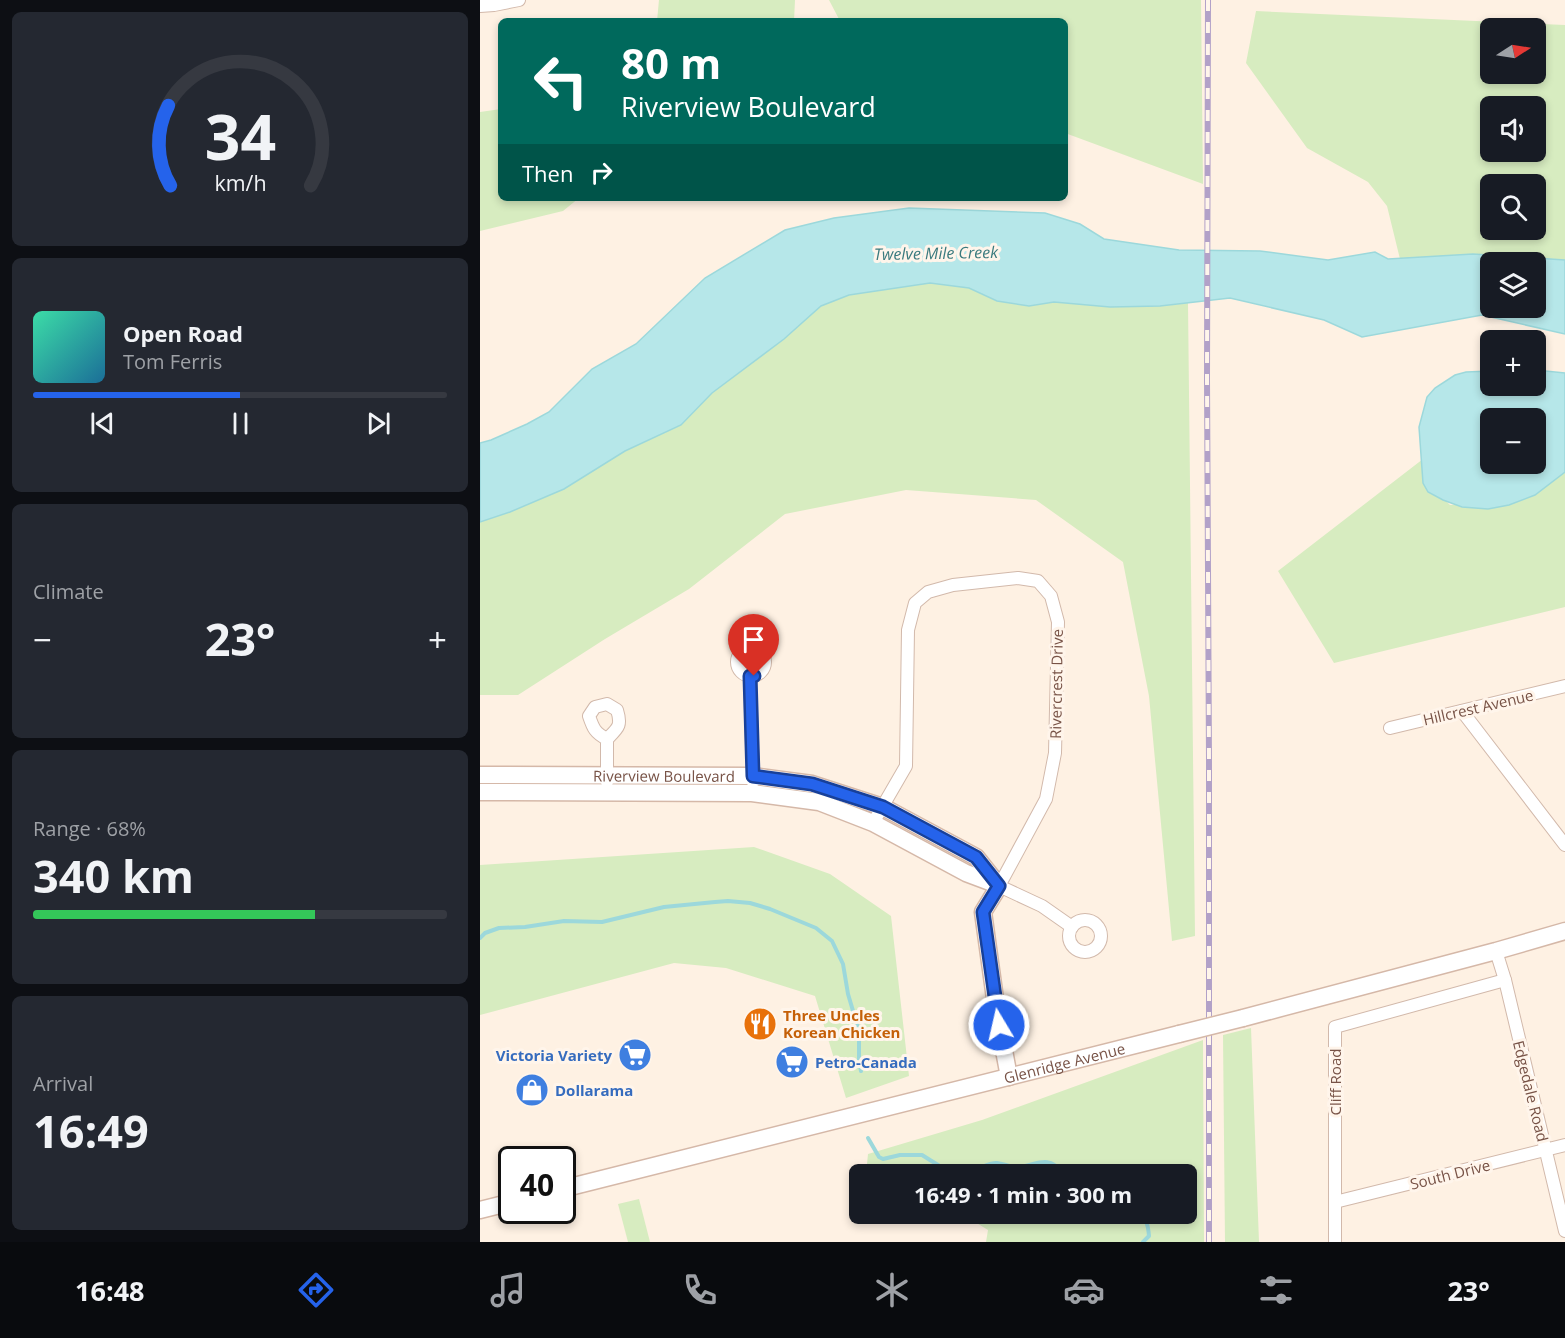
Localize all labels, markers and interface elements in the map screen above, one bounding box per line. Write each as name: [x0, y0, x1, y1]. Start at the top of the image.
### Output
north arrow: [1480, 18, 1546, 84]
map controls: [1480, 18, 1546, 474]
text: 80 m: [621, 34, 721, 91]
icon: left: [522, 42, 600, 120]
text: Riverview Boulevard: [621, 88, 876, 125]
text: 34: [204, 93, 276, 178]
button: sound: [1480, 96, 1546, 162]
icon: right: [585, 156, 618, 189]
text: Then: [522, 158, 573, 188]
text: km/h: [214, 168, 266, 197]
button: search: [1480, 174, 1546, 240]
water label: Twelve Mile Creek: [874, 241, 999, 265]
button: layers: [1480, 252, 1546, 318]
text: Open Road: [123, 318, 243, 348]
button: +: [1480, 330, 1546, 396]
text: Tom Ferris: [123, 348, 222, 375]
icon: previous: [86, 407, 119, 440]
icon: pause: [224, 407, 257, 440]
icon: next: [362, 407, 395, 440]
button: −: [1480, 408, 1546, 474]
text: Climate: [33, 578, 104, 605]
text: 23°: [205, 608, 275, 669]
pin: [728, 614, 779, 676]
text: −: [33, 617, 52, 662]
text: +: [428, 617, 447, 662]
icon: arrive: [737, 623, 770, 656]
street label: Rivercrest Drive: [1045, 629, 1067, 739]
street label: Hillcrest Avenue: [1421, 685, 1535, 729]
street label: Riverview Boulevard: [593, 765, 735, 786]
text: Range · 68%: [33, 815, 146, 842]
text: 340 km: [33, 845, 194, 906]
position arrow: [967, 993, 1031, 1057]
place label: Three Uncles Korean Chicken: [783, 1005, 900, 1042]
restaurant icon: Three Uncles Korean Chicken: [742, 1006, 778, 1042]
supermarket icon: Victoria Variety: [617, 1037, 653, 1073]
street label: Glenridge Avenue: [1002, 1038, 1127, 1088]
street label: Edgedale Road: [1509, 1038, 1553, 1144]
supermarket icon: Petro-Canada: [774, 1044, 810, 1080]
place label: Victoria Variety: [496, 1045, 612, 1065]
street label: Cliff Road: [1325, 1049, 1345, 1115]
place label: Petro-Canada: [815, 1052, 917, 1072]
text: Arrival: [33, 1070, 93, 1097]
shop icon: Dollarama: [514, 1072, 550, 1108]
place label: Dollarama: [555, 1080, 633, 1100]
text: 16:49: [33, 1100, 149, 1161]
speed limit sign: 40: [498, 1146, 576, 1224]
street label: South Drive: [1408, 1154, 1492, 1194]
text: 16:49 · 1 min · 300 m: [914, 1179, 1132, 1209]
icon: directions: [295, 1269, 337, 1311]
icon: music: [487, 1269, 529, 1311]
icon: phone: [679, 1269, 721, 1311]
icon: climate: [871, 1269, 913, 1311]
icon: car: [1063, 1269, 1105, 1311]
icon: filters: [1255, 1269, 1297, 1311]
text: 16:48: [75, 1272, 145, 1309]
text: 23°: [1447, 1272, 1490, 1309]

